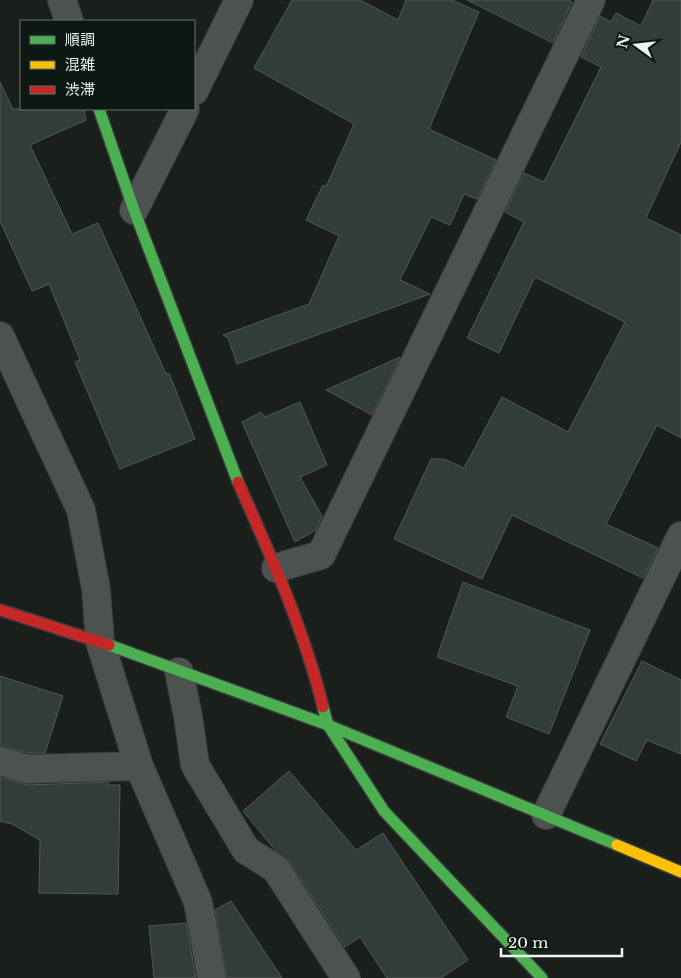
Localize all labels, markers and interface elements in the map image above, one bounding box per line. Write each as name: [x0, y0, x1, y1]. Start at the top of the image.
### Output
legend: [20, 20, 195, 110]
north arrow: [611, 20, 661, 70]
text: 順調: [65, 30, 95, 49]
text: N: [613, 33, 634, 50]
text: 混雑: [65, 55, 95, 74]
text: 渋滞: [65, 80, 95, 99]
scale bar: [501, 926, 622, 958]
text: 20 m: [508, 933, 548, 952]

